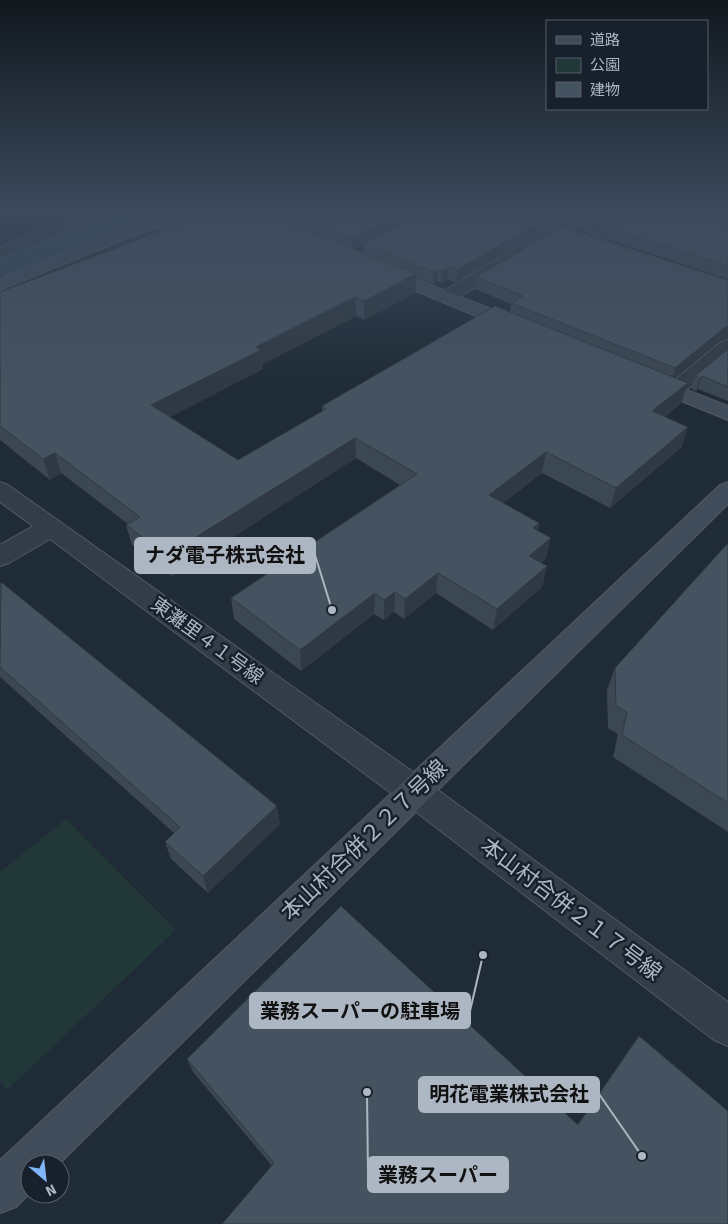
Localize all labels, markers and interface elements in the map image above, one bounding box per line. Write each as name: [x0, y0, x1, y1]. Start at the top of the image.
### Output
legend: [546, 20, 708, 110]
text: 道路: [590, 31, 620, 49]
text: 公園: [590, 56, 620, 74]
text: 建物: [590, 81, 620, 99]
callout: ナダ電子株式会社: [135, 538, 315, 573]
text: ナダ電子株式会社: [145, 543, 305, 568]
street label: 東灘里４１号線: [146, 592, 268, 690]
street label: 本山村合併２２７号線: [275, 754, 453, 926]
street label: 本山村合併２１７号線: [475, 832, 667, 986]
callout: 業務スーパーの駐車場: [250, 993, 470, 1028]
text: 業務スーパーの駐車場: [260, 999, 460, 1024]
callout: 明花電業株式会社: [419, 1077, 599, 1112]
text: 明花電業株式会社: [429, 1082, 589, 1107]
north arrow: [20, 1154, 70, 1204]
callout: 業務スーパー: [368, 1157, 508, 1192]
text: 業務スーパー: [378, 1163, 498, 1188]
text: N: [43, 1180, 59, 1200]

